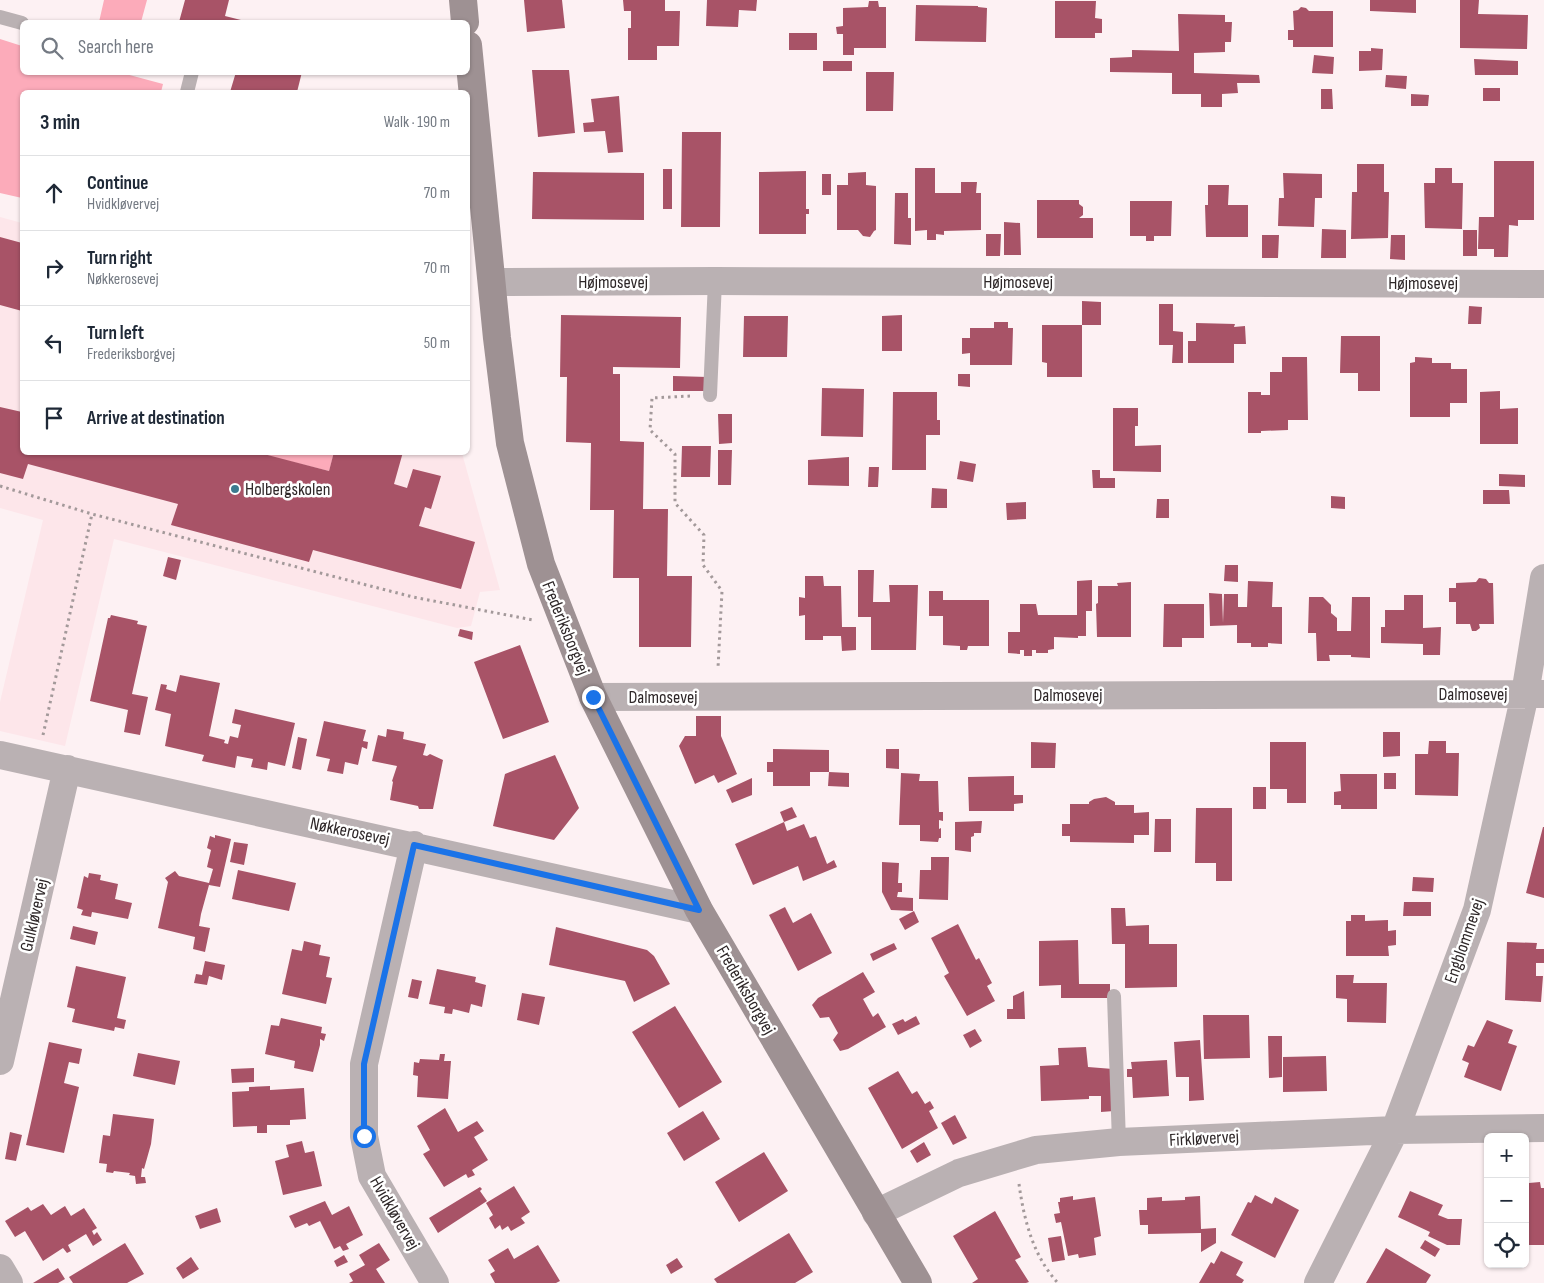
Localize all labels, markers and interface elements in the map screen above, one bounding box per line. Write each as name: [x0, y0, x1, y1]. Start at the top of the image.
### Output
search box: [20, 20, 470, 75]
icon: search: [38, 34, 66, 62]
text: Search here: [78, 36, 154, 59]
text: 3 min: [40, 110, 80, 135]
text: Walk · 190 m: [384, 113, 450, 132]
text: Continue: [87, 172, 148, 195]
icon: ahead: [40, 179, 68, 207]
text: 70 m: [424, 184, 450, 203]
text: Hvidkløvervej: [87, 195, 159, 214]
text: Turn right: [87, 247, 152, 270]
icon: right: [40, 254, 68, 282]
text: 70 m: [424, 259, 450, 278]
text: Nøkkerosevej: [87, 270, 159, 289]
street label: Højmosevej: [578, 272, 648, 293]
street label: Højmosevej: [983, 272, 1053, 293]
street label: Højmosevej: [1388, 273, 1458, 294]
text: Turn left: [87, 322, 144, 345]
icon: left: [40, 329, 68, 357]
text: 50 m: [424, 334, 450, 353]
text: Frederiksborgvej: [87, 345, 175, 364]
icon: arrive: [40, 404, 68, 432]
text: Arrive at destination: [87, 407, 225, 430]
place label: Holbergskolen: [245, 479, 330, 500]
marker: Holbergskolen: [229, 483, 241, 495]
street label: Frederiksborgvej: [537, 578, 594, 678]
street label: Dalmosevej: [1439, 684, 1507, 705]
street label: Dalmosevej: [1034, 685, 1102, 706]
route end: [582, 686, 605, 709]
street label: Dalmosevej: [629, 687, 697, 708]
street label: Nøkkerosevej: [308, 813, 391, 850]
street label: Gulkløvervej: [16, 877, 53, 954]
street label: Engblommevej: [1440, 896, 1489, 986]
street label: Frederiksborgvej: [712, 942, 779, 1038]
route start: [353, 1125, 376, 1148]
street label: Firkløvervej: [1169, 1126, 1239, 1151]
map controls: [1484, 1133, 1529, 1268]
button: +: [1484, 1133, 1529, 1178]
street label: Hvidkløvervej: [365, 1173, 424, 1254]
button: −: [1484, 1178, 1529, 1223]
button: locate: [1484, 1223, 1529, 1268]

